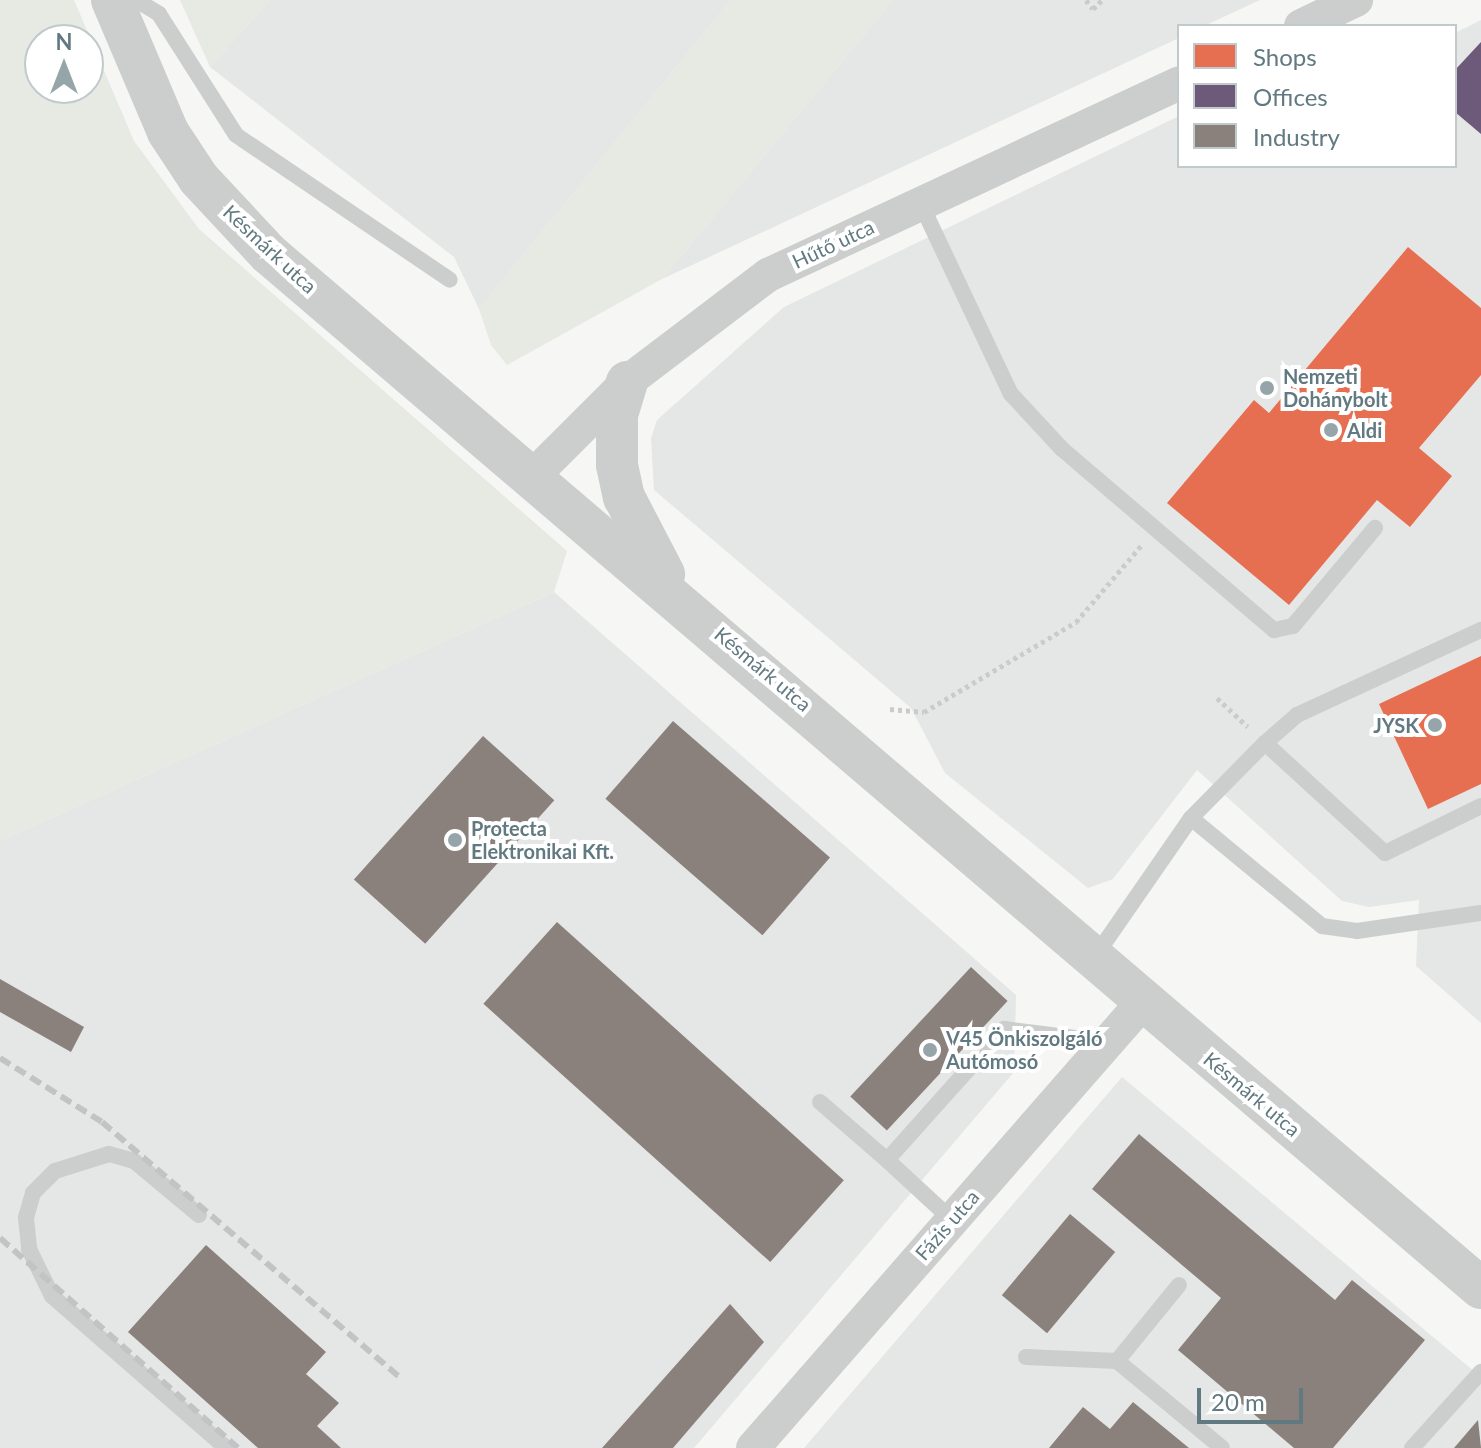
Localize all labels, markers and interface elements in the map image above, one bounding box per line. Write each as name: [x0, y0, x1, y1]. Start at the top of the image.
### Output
north arrow: [24, 24, 104, 104]
legend: [1177, 24, 1457, 168]
text: N: [56, 28, 72, 55]
text: Shops: [1253, 42, 1317, 71]
text: Offices: [1253, 82, 1328, 111]
text: Industry: [1253, 122, 1340, 151]
street label: Késmárk utca: [219, 200, 321, 298]
street label: Hűtő utca: [788, 215, 878, 273]
place label: Nemzeti Dohánybolt: [1283, 364, 1388, 411]
marker: Nemzeti Dohánybolt: [1258, 379, 1276, 397]
place label: Aldi: [1347, 418, 1382, 442]
marker: Aldi: [1322, 421, 1340, 439]
street label: Késmárk utca: [710, 622, 816, 716]
place label: JYSK: [1373, 713, 1419, 737]
marker: JYSK: [1426, 716, 1444, 734]
place label: Protecta Elektronikai Kft.: [471, 816, 614, 863]
marker: Protecta Elektronikai Kft.: [446, 831, 464, 849]
place label: V45 Önkiszolgáló Autómosó: [946, 1026, 1102, 1073]
marker: V45 Önkiszolgáló Autómosó: [921, 1041, 939, 1059]
street label: Késmárk utca: [1199, 1047, 1305, 1141]
street label: Fázis utca: [910, 1185, 984, 1265]
scale bar: [1201, 1372, 1307, 1422]
text: 20 m: [1211, 1387, 1265, 1416]

